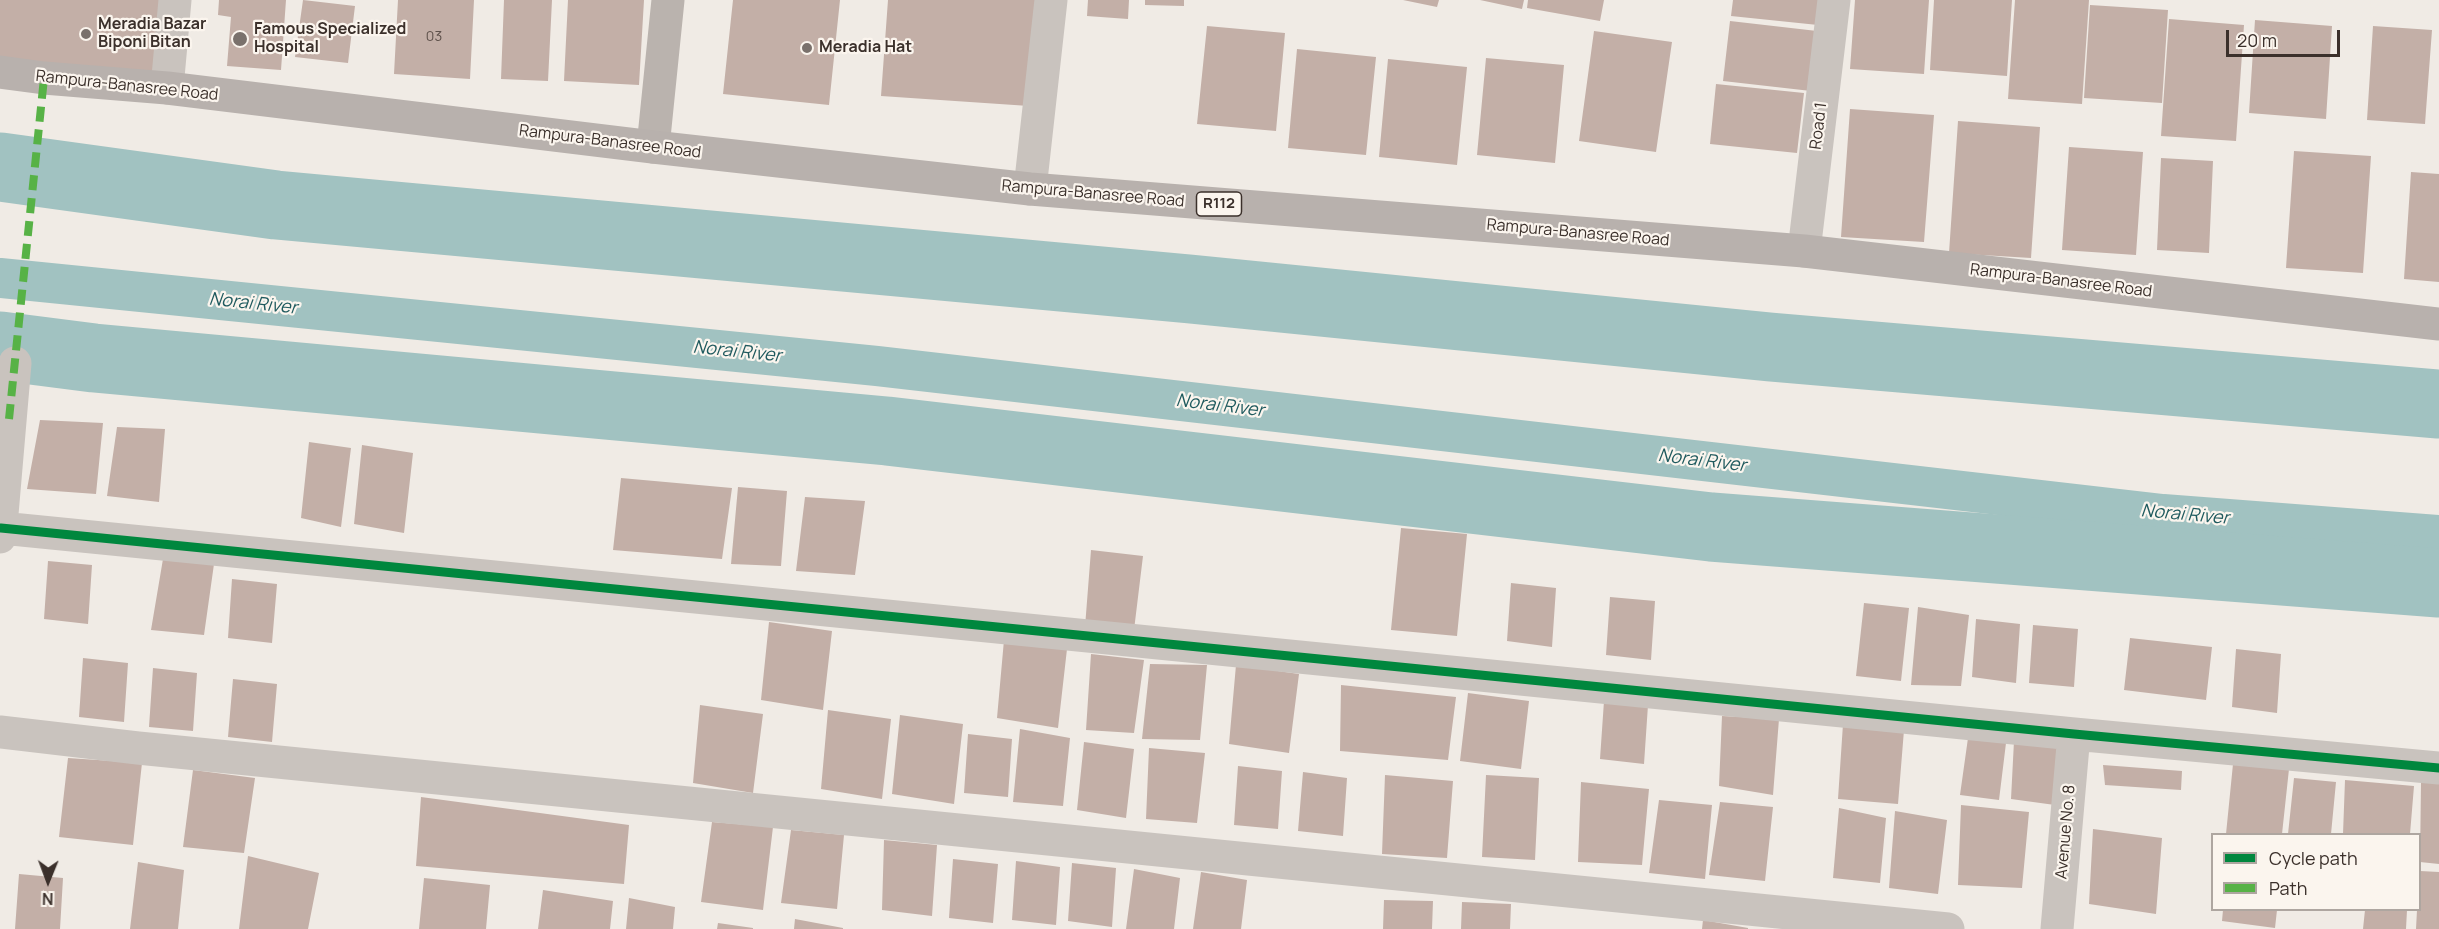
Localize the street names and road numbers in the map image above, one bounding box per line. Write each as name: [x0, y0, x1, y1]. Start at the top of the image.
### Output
street label: Rampura-Banasree Road: [35, 67, 219, 105]
street label: Road 1: [1807, 101, 1831, 151]
street label: Rampura-Banasree Road: [518, 121, 702, 163]
street label: Rampura-Banasree Road: [1001, 176, 1185, 212]
road number: R112: [1196, 192, 1242, 216]
street label: Rampura-Banasree Road: [1486, 215, 1670, 251]
street label: Rampura-Banasree Road: [1969, 260, 2153, 302]
street label: Avenue No. 8: [2052, 784, 2080, 880]

